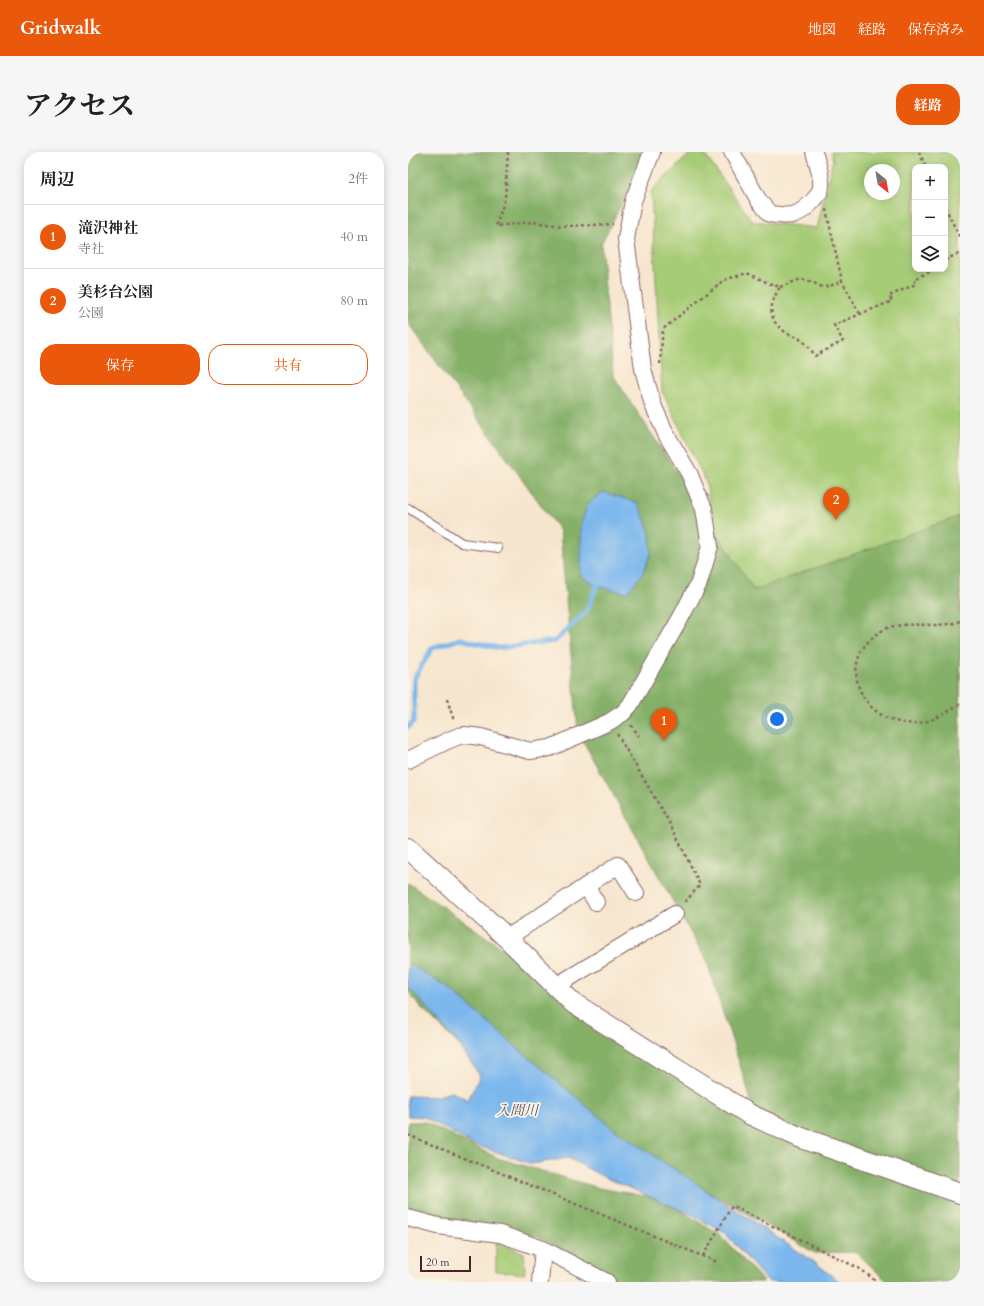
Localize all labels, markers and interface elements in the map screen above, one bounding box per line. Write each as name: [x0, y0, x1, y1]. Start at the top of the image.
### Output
text: Gridwalk: [20, 15, 101, 41]
text: 地図: [808, 20, 836, 39]
text: 経路: [858, 20, 886, 39]
text: 保存済み: [908, 20, 964, 39]
button: 経路: [896, 84, 960, 125]
text: アクセス: [24, 87, 135, 125]
north arrow: [864, 164, 900, 200]
map controls: [912, 164, 948, 272]
button: +: [912, 164, 948, 200]
text: 周辺: [40, 168, 74, 191]
text: 2件: [348, 170, 368, 188]
button: −: [912, 200, 948, 236]
text: 滝沢神社: [78, 218, 138, 238]
text: 1: [50, 228, 56, 246]
text: 40 m: [340, 228, 368, 246]
button: layers: [912, 236, 948, 272]
text: 寺社: [78, 240, 104, 258]
text: 美杉台公園: [78, 282, 153, 302]
text: 2: [50, 292, 56, 310]
text: 80 m: [340, 292, 368, 310]
text: 公園: [78, 304, 104, 322]
button: 保存: [40, 344, 200, 385]
button: 共有: [208, 344, 368, 385]
pin: 2: [823, 487, 849, 520]
pin: 1: [651, 708, 677, 741]
your location: [767, 709, 787, 729]
water label: 入間川: [496, 1101, 540, 1120]
scale bar: [420, 1254, 471, 1273]
text: 20 m: [426, 1255, 450, 1270]

